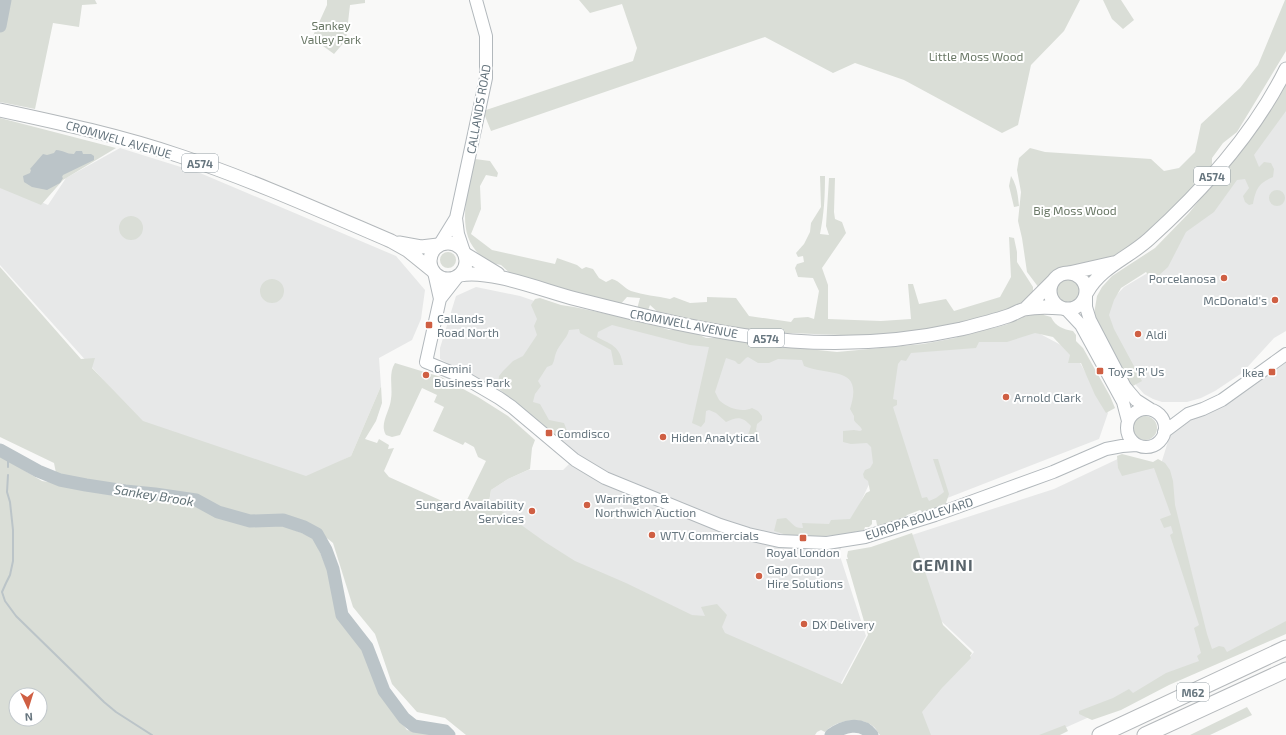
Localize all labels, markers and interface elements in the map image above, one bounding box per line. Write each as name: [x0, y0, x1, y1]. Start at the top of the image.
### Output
park label: Sankey Valley Park: [301, 18, 361, 46]
park label: Little Moss Wood: [929, 49, 1023, 63]
street label: CALLANDS ROAD: [463, 63, 493, 155]
street label: CROMWELL AVENUE: [64, 117, 174, 161]
road number: A574: [182, 154, 218, 172]
road number: A574: [1194, 167, 1230, 185]
park label: Big Moss Wood: [1033, 203, 1117, 217]
place label: Porcelanosa: [1149, 271, 1216, 285]
marker: Porcelanosa: [1219, 273, 1229, 283]
place label: McDonald's: [1203, 293, 1267, 307]
marker: McDonald's: [1270, 295, 1280, 305]
street label: CROMWELL AVENUE: [629, 306, 739, 340]
place label: Callands Road North: [437, 311, 499, 339]
marker: Callands Road North: [424, 320, 434, 330]
place label: Aldi: [1146, 327, 1167, 341]
road number: A574: [748, 329, 784, 347]
marker: Aldi: [1133, 329, 1143, 339]
place label: Gemini Business Park: [434, 361, 510, 389]
place label: Toys 'R' Us: [1108, 364, 1164, 378]
place label: Ikea: [1242, 365, 1264, 379]
marker: Toys 'R' Us: [1095, 366, 1105, 376]
marker: Ikea: [1267, 367, 1277, 377]
marker: Gemini Business Park: [421, 370, 431, 380]
place label: Arnold Clark: [1014, 390, 1081, 404]
marker: Arnold Clark: [1001, 392, 1011, 402]
place label: Comdisco: [557, 426, 610, 440]
marker: Comdisco: [544, 428, 554, 438]
place label: Hiden Analytical: [671, 430, 759, 444]
marker: Hiden Analytical: [658, 432, 668, 442]
water label: Sankey Brook: [113, 481, 195, 509]
place label: Warrington & Northwich Auction: [595, 491, 696, 519]
street label: EUROPA BOULEVARD: [863, 494, 975, 542]
place label: Sungard Availability Services: [416, 497, 525, 525]
marker: Warrington & Northwich Auction: [582, 500, 592, 510]
marker: Sungard Availability Services: [527, 506, 537, 516]
place label: WTV Commercials: [660, 528, 759, 542]
marker: WTV Commercials: [647, 530, 657, 540]
marker: Royal London: [798, 533, 808, 543]
place label: Royal London: [766, 545, 840, 559]
district label: GEMINI: [912, 555, 974, 574]
place label: Gap Group Hire Solutions: [767, 562, 843, 590]
marker: Gap Group Hire Solutions: [754, 571, 764, 581]
place label: DX Delivery: [812, 617, 875, 631]
marker: DX Delivery: [799, 619, 809, 629]
road number: M62: [1177, 683, 1209, 701]
north arrow: [8, 687, 48, 727]
text: N: [24, 711, 33, 724]

